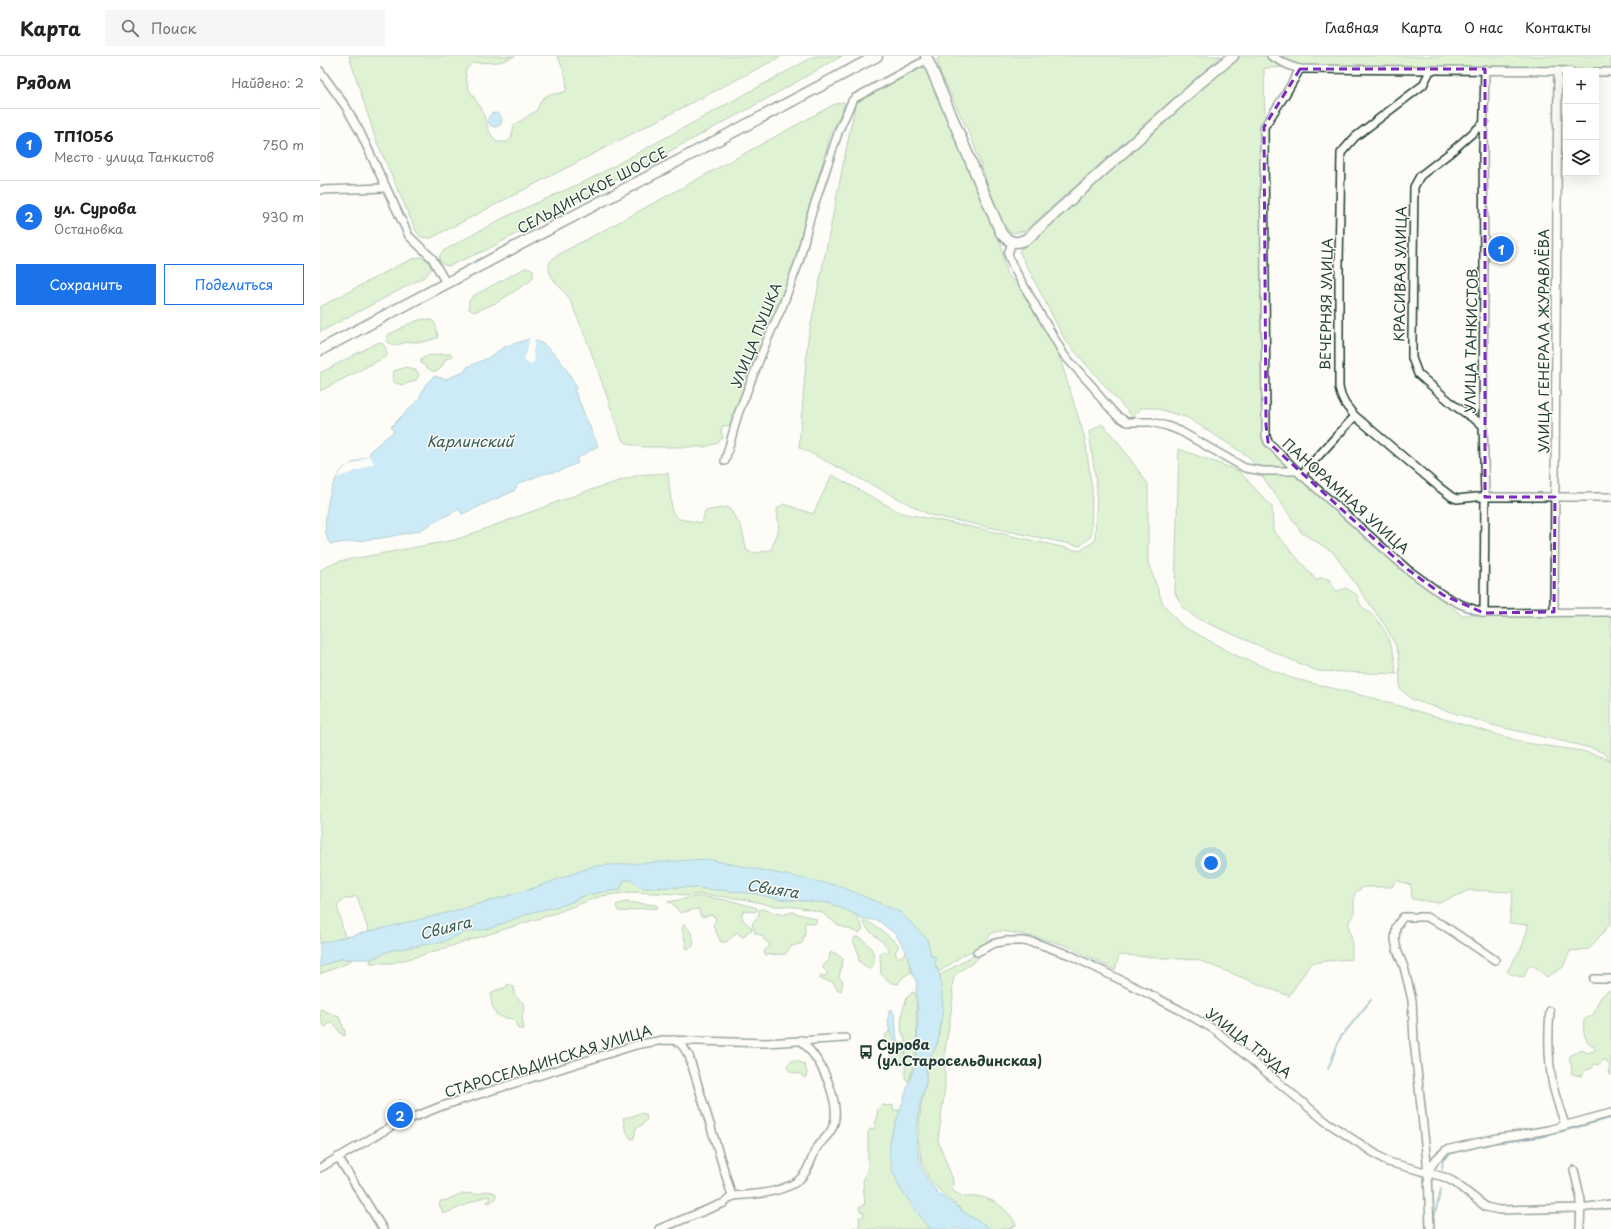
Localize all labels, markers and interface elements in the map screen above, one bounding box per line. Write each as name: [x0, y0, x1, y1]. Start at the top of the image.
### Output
search box: [105, 10, 385, 46]
text: Карта: [20, 14, 81, 42]
text: Поиск: [151, 16, 196, 39]
icon: search: [119, 17, 141, 39]
text: Главная: [1325, 17, 1379, 38]
text: Карта: [1401, 17, 1442, 38]
text: О нас: [1464, 17, 1503, 38]
text: Контакты: [1525, 17, 1591, 38]
map controls: [1563, 68, 1599, 176]
button: +: [1563, 68, 1599, 104]
text: Рядом: [16, 69, 71, 95]
text: Найдено: 2: [231, 73, 304, 92]
button: −: [1563, 104, 1599, 140]
text: ТП1056: [54, 124, 114, 147]
text: 1: [26, 135, 32, 154]
text: 750 m: [263, 135, 304, 154]
button: layers: [1563, 140, 1599, 176]
street label: СЕЛЬДИНСКОЕ ШОССЕ: [513, 141, 671, 239]
text: Место · улица Танкистов: [54, 147, 214, 166]
text: ул. Сурова: [54, 196, 137, 219]
street label: КРАСИВАЯ УЛИЦА: [1388, 206, 1412, 342]
text: 2: [24, 207, 34, 226]
text: 930 m: [262, 207, 304, 226]
text: Остановка: [54, 219, 123, 238]
street label: УЛИЦА ГЕНЕРАЛА ЖУРАВЛЁВА: [1533, 229, 1554, 453]
pin: 1: [1488, 234, 1514, 264]
street label: ВЕЧЕРНЯЯ УЛИЦА: [1314, 237, 1338, 370]
button: Сохранить: [16, 264, 156, 305]
button: Поделиться: [164, 264, 304, 305]
street label: УЛИЦА ТАНКИСТОВ: [1459, 269, 1483, 413]
street label: УЛИЦА ПУШКА: [725, 279, 787, 391]
water label: Карлинский: [427, 429, 516, 452]
street label: ПАНОРАМНАЯ УЛИЦА: [1278, 433, 1414, 559]
your location: [1201, 853, 1221, 873]
water label: Свияга: [745, 873, 801, 904]
water label: Свияга: [417, 909, 474, 944]
street label: УЛИЦА ТРУДА: [1202, 1003, 1296, 1083]
street label: СТАРОСЕЛЬДИНСКАЯ УЛИЦА: [442, 1019, 654, 1103]
place label: Сурова (ул.Старосельдинская): [877, 1034, 1042, 1071]
bus stop icon: Сурова (ул.Старосельдинская): [858, 1044, 874, 1060]
pin: 2: [387, 1100, 413, 1130]

